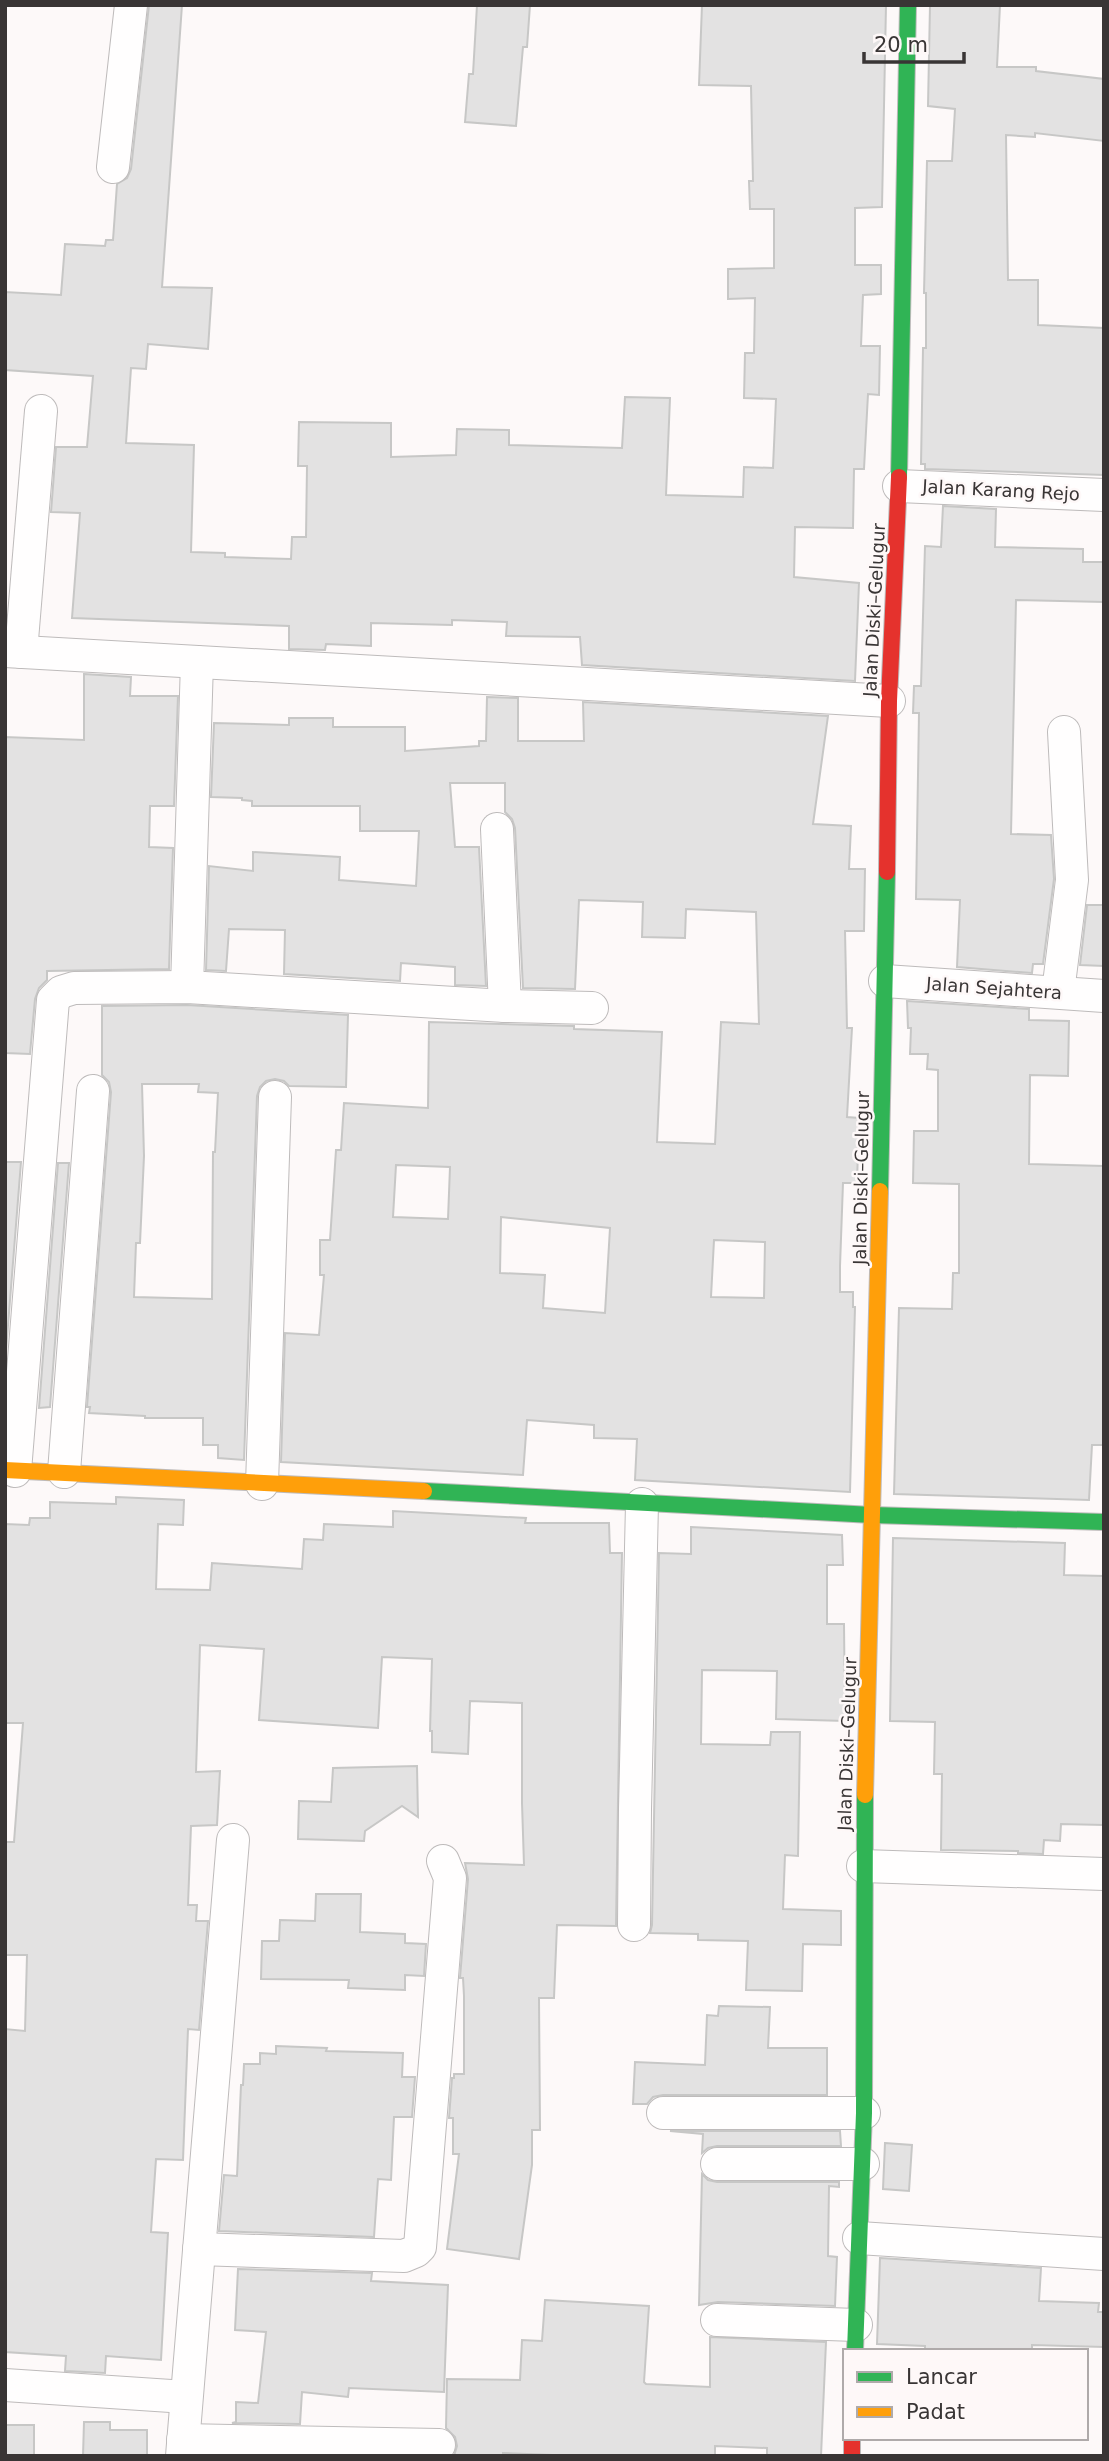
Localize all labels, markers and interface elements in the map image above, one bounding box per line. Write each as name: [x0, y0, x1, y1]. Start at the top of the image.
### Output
scale bar: [864, 21, 964, 65]
text: 20 m: [874, 33, 928, 57]
street label: Jalan Karang Rejo: [921, 475, 1080, 505]
street label: Jalan Diski–Gelugur: [859, 522, 889, 698]
street label: Jalan Sejahtera: [924, 973, 1063, 1003]
street label: Jalan Diski–Gelugur: [849, 1090, 873, 1266]
street label: Jalan Diski–Gelugur: [833, 1656, 861, 1832]
legend: [843, 2349, 1088, 2440]
text: Lancar: [906, 2365, 977, 2389]
text: Padat: [906, 2400, 965, 2424]

